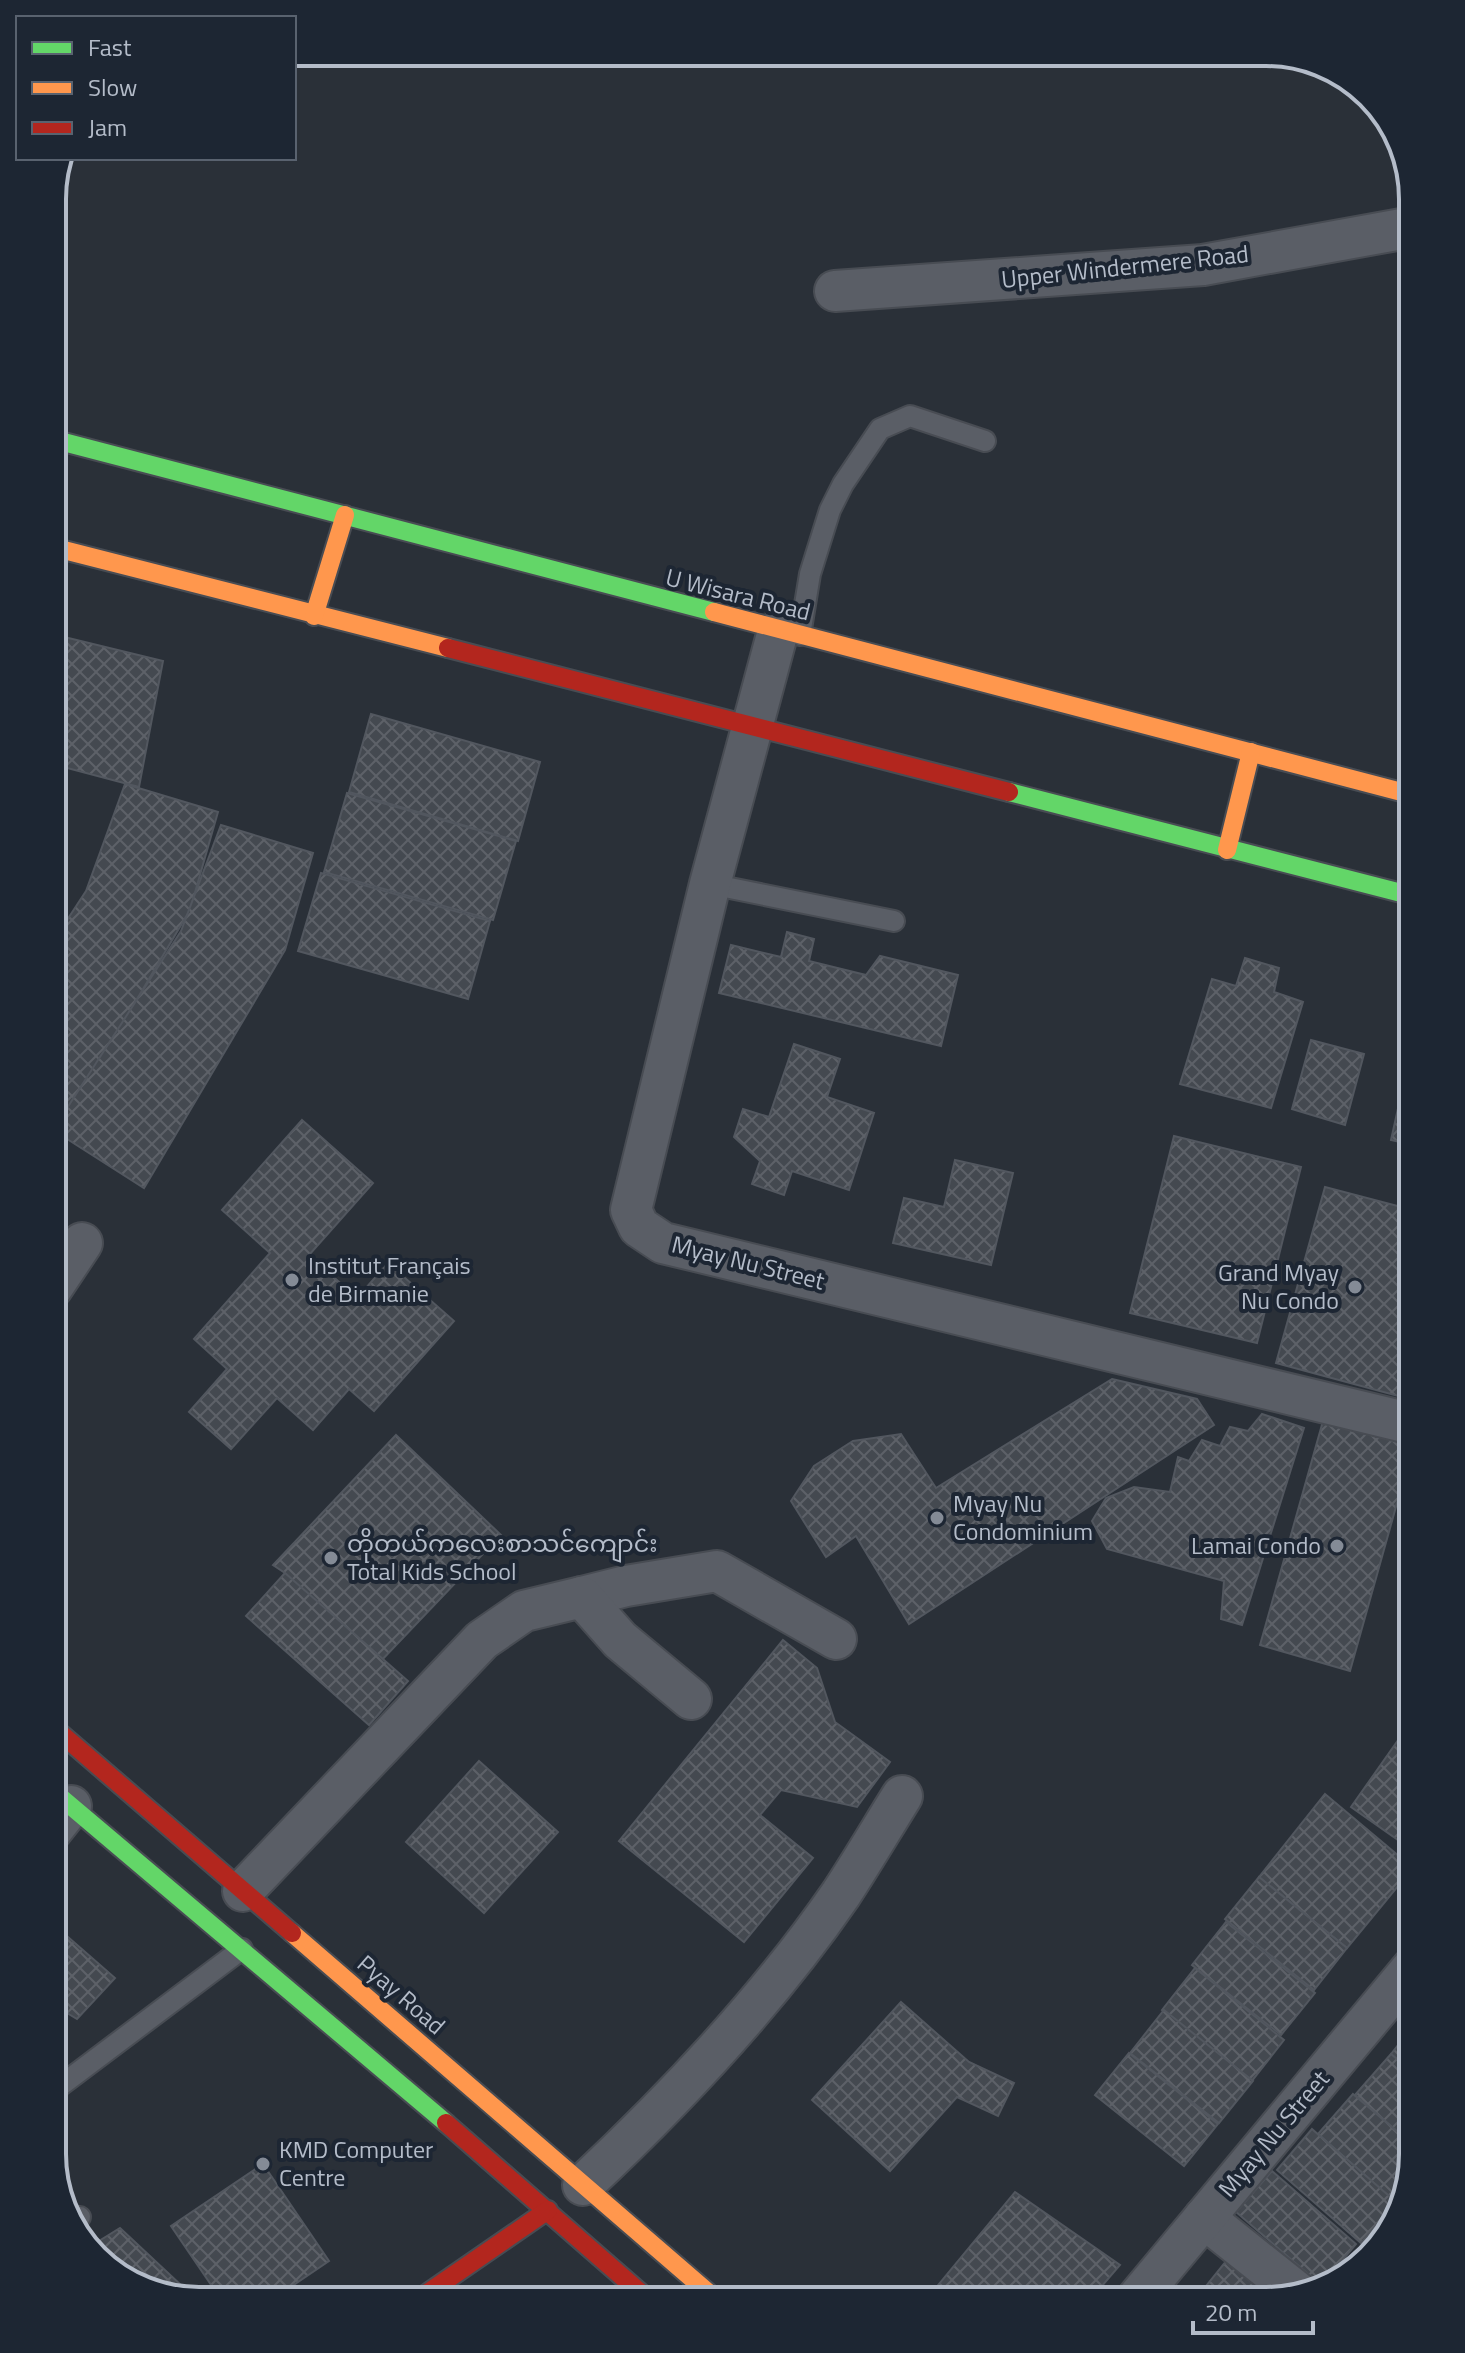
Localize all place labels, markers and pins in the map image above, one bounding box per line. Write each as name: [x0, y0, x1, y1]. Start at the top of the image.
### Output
place label: Institut Français de Birmanie: [308, 1247, 471, 1311]
place label: Grand Myay Nu Condo: [1218, 1254, 1339, 1318]
marker: Institut Français de Birmanie: [283, 1271, 301, 1289]
marker: Grand Myay Nu Condo: [1346, 1278, 1364, 1296]
place label: Myay Nu Condominium: [953, 1485, 1093, 1549]
marker: Myay Nu Condominium: [928, 1509, 946, 1527]
place label: တိုတယ်ကလေးစာသင်ကျောင်း Total Kids School: [347, 1525, 658, 1589]
place label: Lamai Condo: [1191, 1527, 1321, 1563]
marker: Lamai Condo: [1328, 1537, 1346, 1555]
marker: တိုတယ်ကလေးစာသင်ကျောင်း Total Kids School: [322, 1549, 340, 1567]
place label: KMD Computer Centre: [279, 2131, 433, 2195]
marker: KMD Computer Centre: [254, 2155, 272, 2173]

